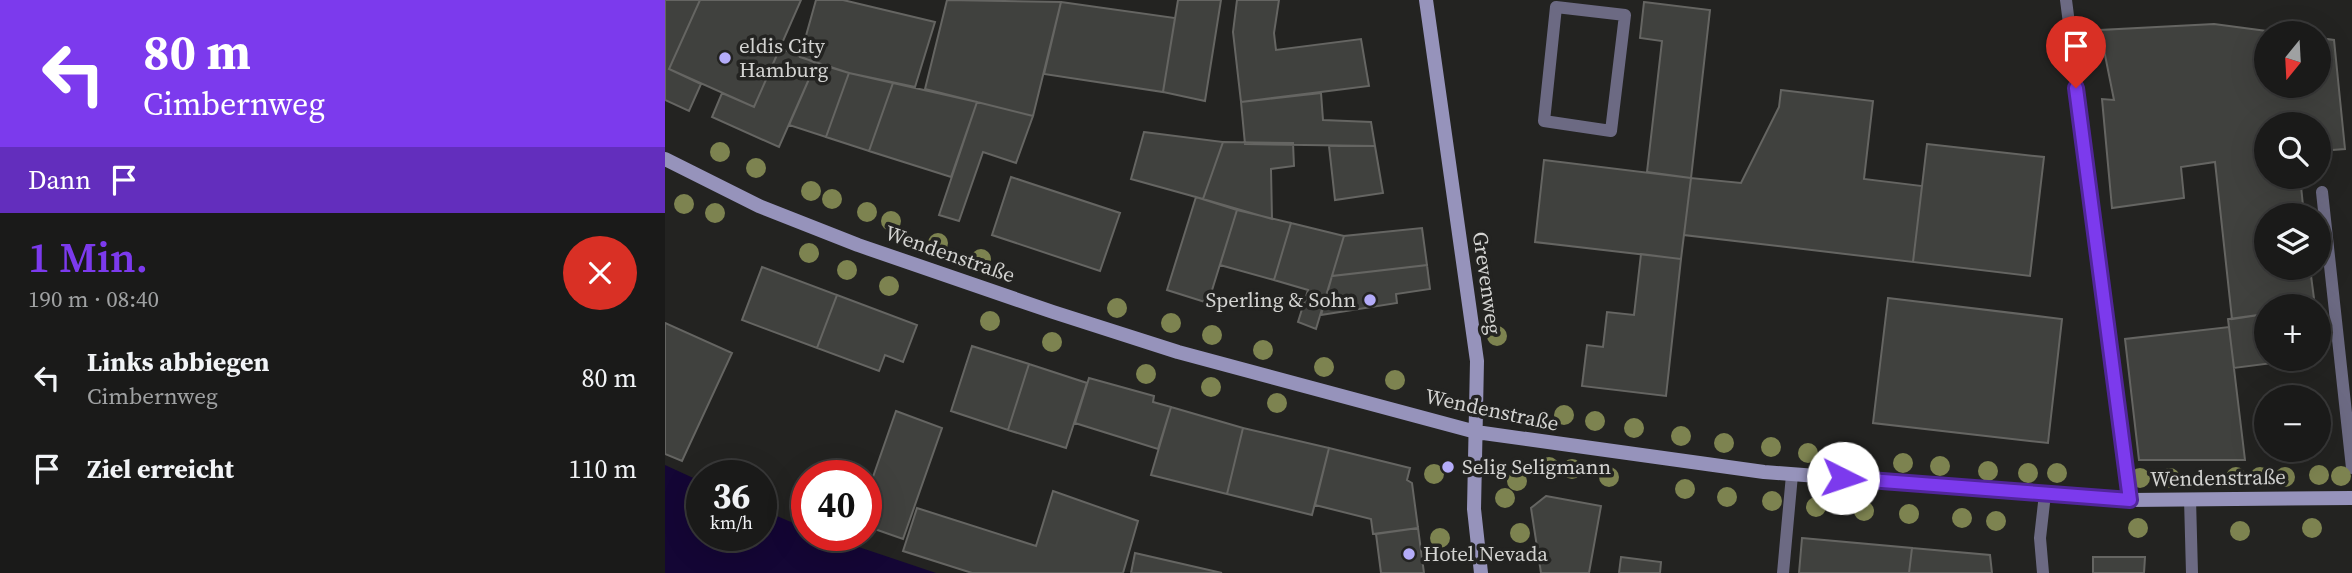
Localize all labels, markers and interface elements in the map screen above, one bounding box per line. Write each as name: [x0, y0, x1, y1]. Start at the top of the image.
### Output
pin: [2046, 16, 2106, 88]
text: 80 m: [143, 18, 251, 85]
north arrow: [2254, 21, 2331, 98]
map controls: [2254, 21, 2331, 462]
icon: arrive: [2057, 27, 2095, 65]
icon: left: [28, 28, 119, 119]
place label: eldis City Hamburg: [739, 31, 828, 84]
marker: eldis City Hamburg: [717, 50, 733, 66]
text: Cimbernweg: [143, 82, 325, 126]
button: search: [2254, 112, 2331, 189]
icon: arrive: [105, 161, 143, 199]
text: Dann: [28, 162, 91, 198]
button: layers: [2254, 203, 2331, 280]
street label: Wendenstraße: [881, 218, 1019, 289]
text: 1 Min.: [28, 228, 148, 286]
street label: Grevenweg: [1466, 230, 1509, 336]
button: close: [563, 236, 637, 310]
text: 190 m · 08:40: [28, 283, 159, 315]
place label: Sperling & Sohn: [1205, 285, 1356, 314]
marker: Sperling & Sohn: [1362, 292, 1378, 308]
button: +: [2254, 294, 2331, 371]
text: Links abbiegen: [87, 344, 270, 380]
icon: left: [28, 359, 66, 397]
text: 80 m: [582, 360, 637, 396]
text: Cimbernweg: [87, 380, 218, 412]
street label: Wendenstraße: [1423, 381, 1562, 438]
button: −: [2254, 385, 2331, 462]
position arrow: [1806, 441, 1880, 515]
icon: arrive: [28, 450, 66, 488]
text: Ziel erreicht: [87, 451, 234, 487]
text: 110 m: [569, 451, 637, 487]
place label: Selig Seligmann: [1462, 452, 1611, 481]
marker: Selig Seligmann: [1440, 459, 1456, 475]
speed limit sign: 40: [791, 460, 882, 551]
street label: Wendenstraße: [2150, 462, 2286, 493]
text: 36: [713, 472, 750, 520]
text: km/h: [710, 510, 753, 535]
place label: Hotel Nevada: [1423, 539, 1548, 568]
marker: Hotel Nevada: [1401, 546, 1417, 562]

